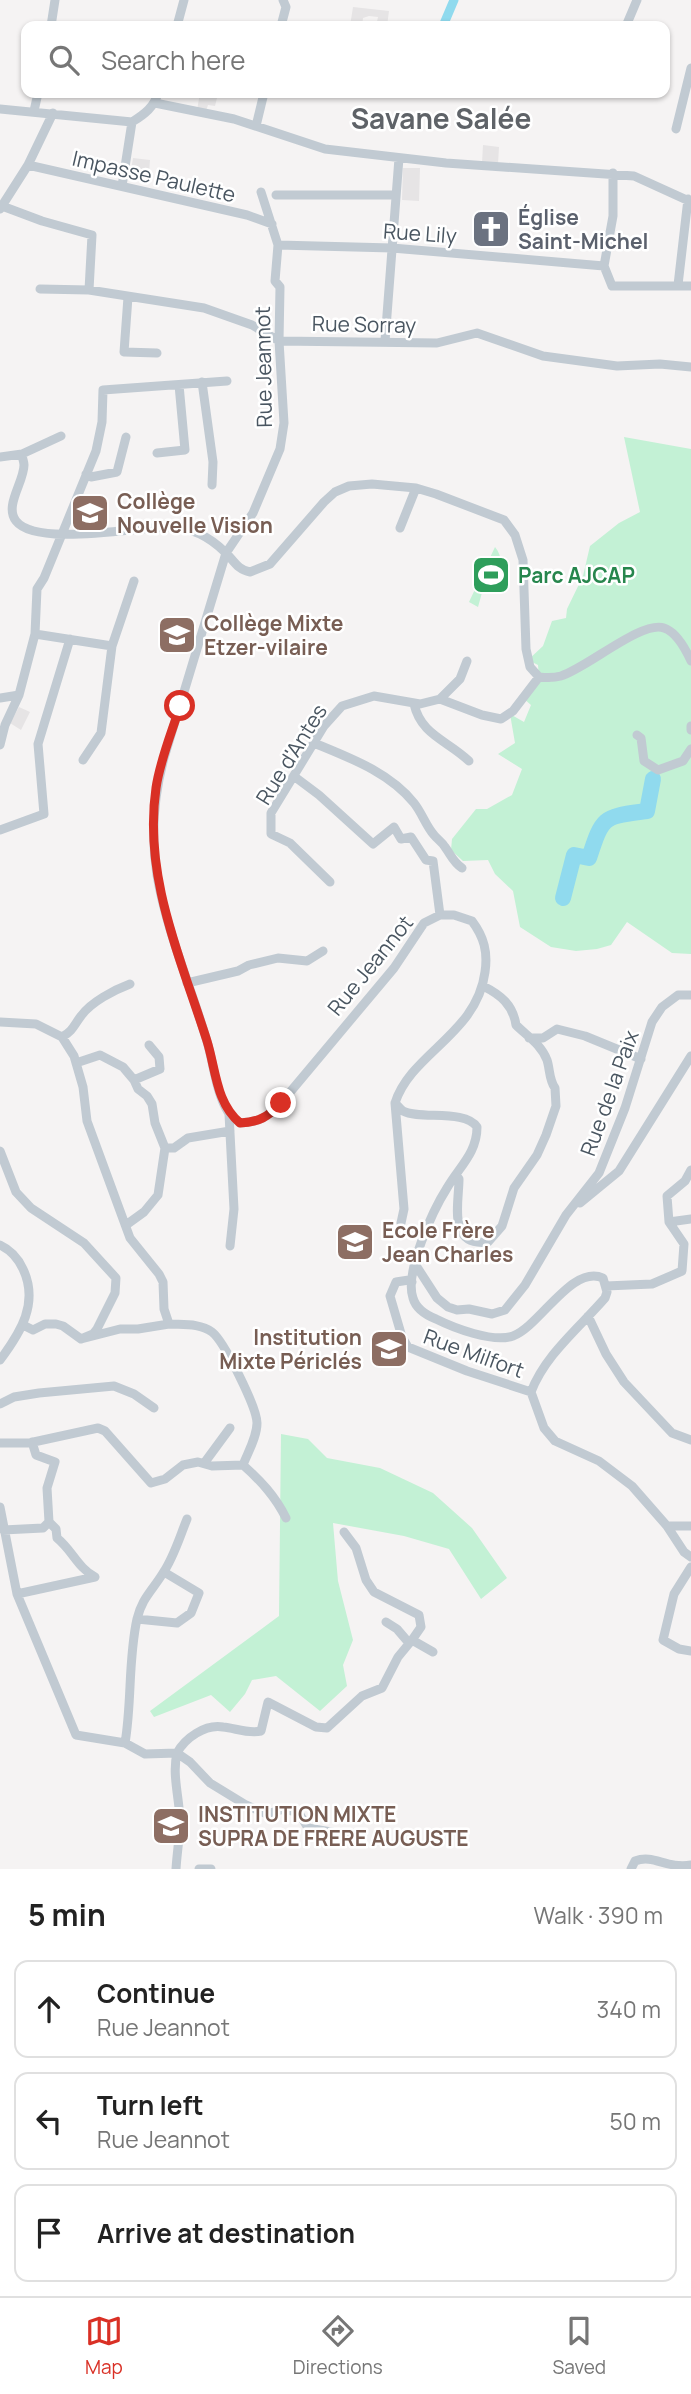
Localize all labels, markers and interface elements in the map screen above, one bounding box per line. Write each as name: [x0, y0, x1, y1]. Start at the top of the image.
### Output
search box: [21, 21, 670, 98]
icon: search: [45, 41, 83, 79]
text: Search here: [101, 42, 246, 78]
district label: Savane Salée: [351, 99, 531, 137]
street label: Impasse Paulette: [70, 144, 238, 208]
place label: Église Saint-Michel: [518, 203, 648, 255]
church icon: Église Saint-Michel: [470, 208, 512, 250]
street label: Rue Lily: [382, 216, 458, 250]
street label: Rue Jeannot: [248, 306, 278, 428]
street label: Rue Sorray: [312, 309, 416, 339]
place label: Collège Nouvelle Vision: [117, 487, 273, 539]
school or university icon: Collège Nouvelle Vision: [69, 492, 111, 534]
sports icon: Parc AJCAP: [470, 554, 512, 596]
place label: Parc AJCAP: [518, 561, 635, 589]
place label: Collège Mixte Etzer-vilaire: [204, 609, 343, 661]
school or university icon: Collège Mixte Etzer-vilaire: [156, 614, 198, 656]
route start: [164, 690, 195, 721]
street label: Rue d'Antes: [249, 698, 333, 810]
street label: Rue Jeannot: [321, 909, 419, 1021]
street label: Rue de la Paix: [573, 1026, 645, 1160]
route end: [265, 1087, 296, 1118]
place label: Ecole Frère Jean Charles: [382, 1216, 513, 1268]
school or university icon: Ecole Frère Jean Charles: [334, 1221, 376, 1263]
street label: Rue Milfort: [420, 1322, 528, 1384]
place label: Institution Mixte Périclés: [219, 1323, 362, 1375]
school or university icon: Institution Mixte Périclés: [368, 1328, 410, 1370]
place label: INSTITUTION MIXTE SUPRA DE FRERE AUGUSTE: [198, 1800, 469, 1852]
school or university icon: INSTITUTION MIXTE SUPRA DE FRERE AUGUSTE: [150, 1805, 192, 1847]
text: 5 min: [28, 1894, 106, 1935]
text: Walk · 390 m: [533, 1899, 663, 1931]
text: Continue: [97, 1975, 215, 2011]
icon: ahead: [30, 1990, 68, 2028]
text: 340 m: [597, 1993, 661, 2025]
text: Rue Jeannot: [97, 2011, 230, 2043]
text: Turn left: [97, 2087, 204, 2123]
icon: left: [30, 2102, 68, 2140]
text: 50 m: [610, 2105, 661, 2137]
text: Rue Jeannot: [97, 2123, 230, 2155]
icon: arrive: [30, 2214, 68, 2252]
text: Arrive at destination: [97, 2215, 355, 2251]
tab: Map: [85, 2312, 123, 2380]
tab: Directions: [293, 2312, 383, 2380]
tab: Saved: [553, 2312, 606, 2380]

